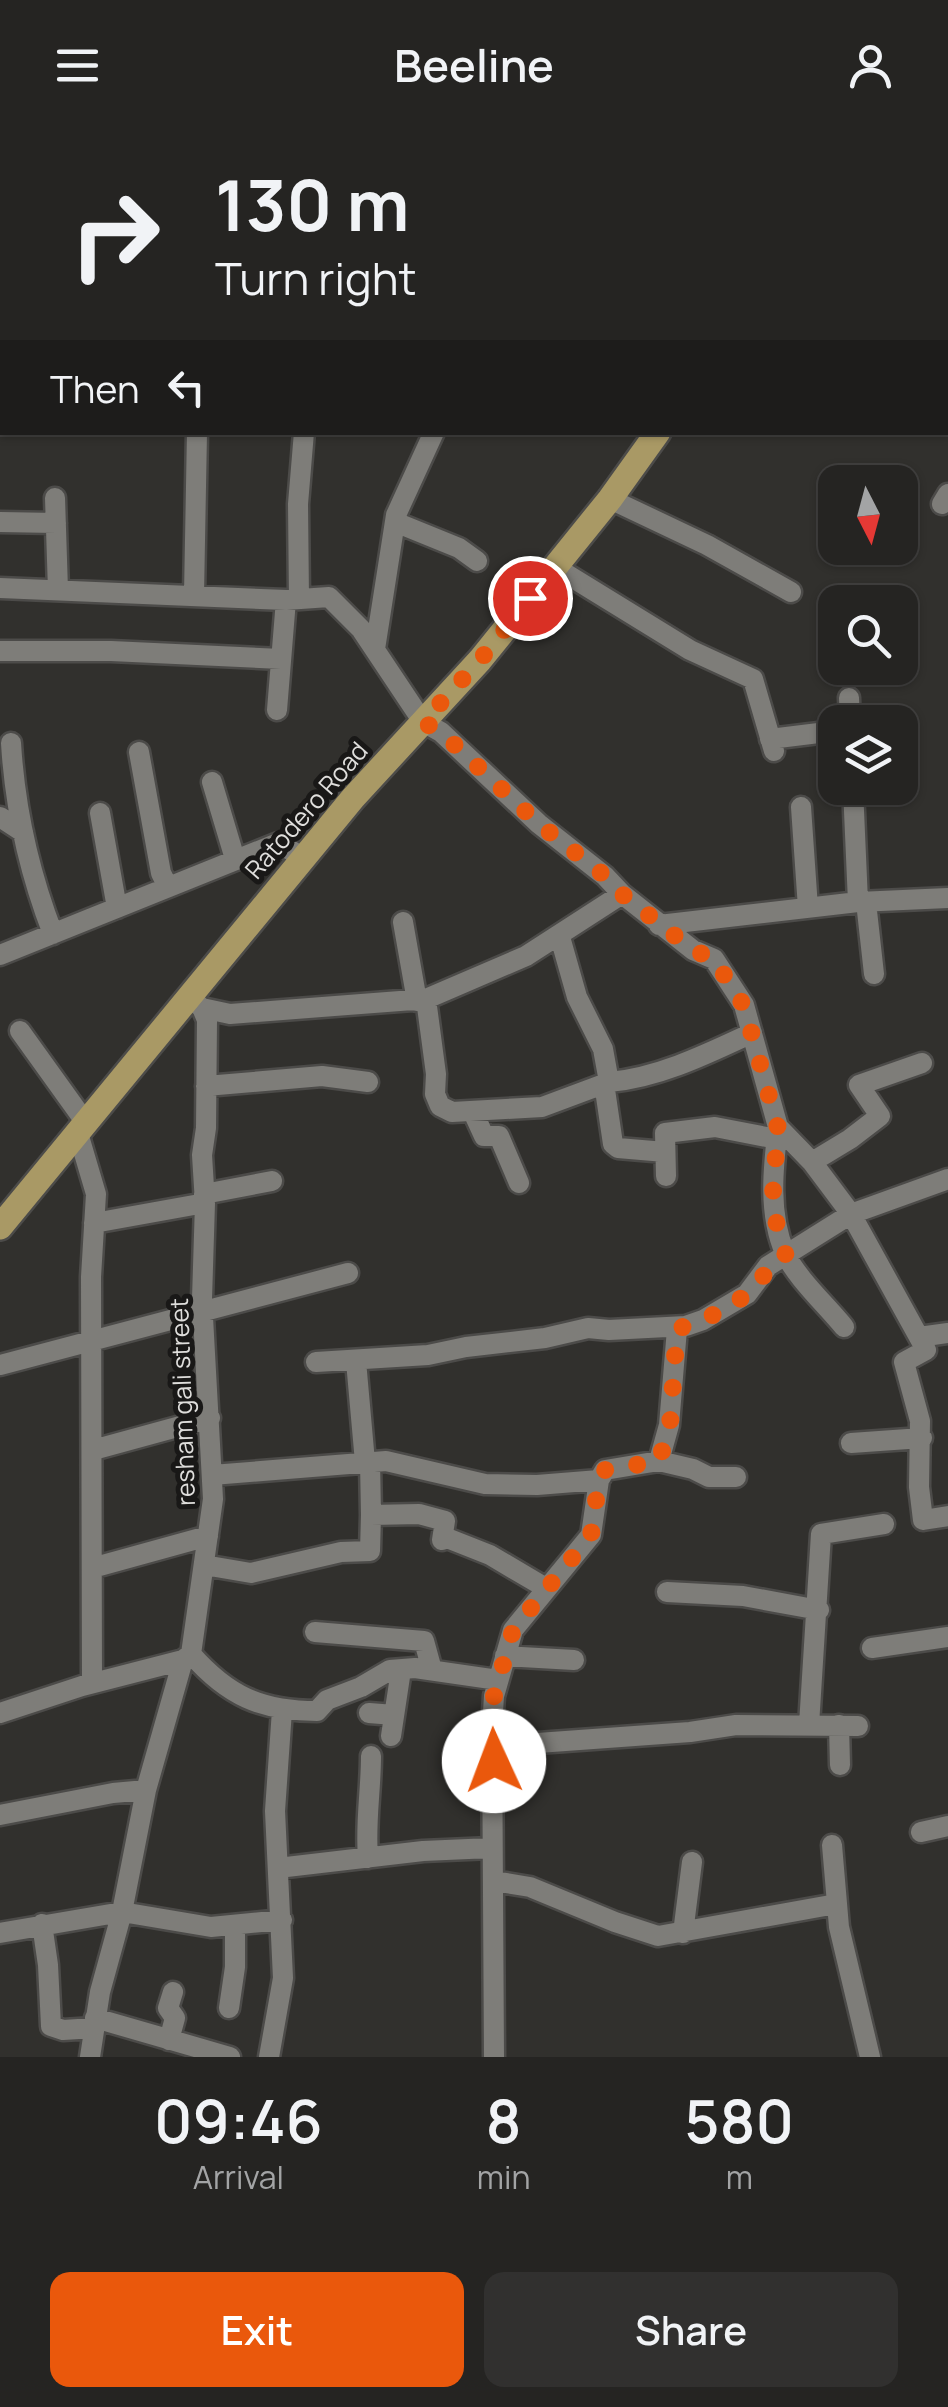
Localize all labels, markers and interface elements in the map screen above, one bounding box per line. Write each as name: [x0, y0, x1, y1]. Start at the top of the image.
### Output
text: Beeline: [394, 34, 554, 96]
icon: menu: [50, 38, 105, 93]
icon: person: [843, 38, 898, 93]
text: 130 m: [215, 156, 409, 252]
icon: right: [50, 170, 180, 300]
text: Turn right: [215, 247, 416, 309]
icon: left: [159, 360, 214, 415]
text: Then: [50, 362, 139, 414]
north arrow: [818, 465, 918, 565]
map controls: [818, 465, 918, 805]
pin: [488, 556, 573, 641]
icon: arrive: [503, 571, 558, 626]
button: search: [818, 585, 918, 685]
button: layers: [818, 705, 918, 805]
street label: Ratodero Road: [237, 734, 375, 886]
street label: resham gali street: [161, 1297, 203, 1507]
position arrow: [442, 1709, 546, 1813]
text: 09:46: [154, 2079, 323, 2161]
text: 8: [486, 2079, 522, 2161]
text: 580: [684, 2079, 794, 2161]
text: Arrival: [193, 2155, 284, 2199]
text: min: [477, 2155, 530, 2199]
text: m: [726, 2155, 753, 2199]
button: Exit: [50, 2272, 464, 2387]
button: Share: [484, 2272, 898, 2387]

